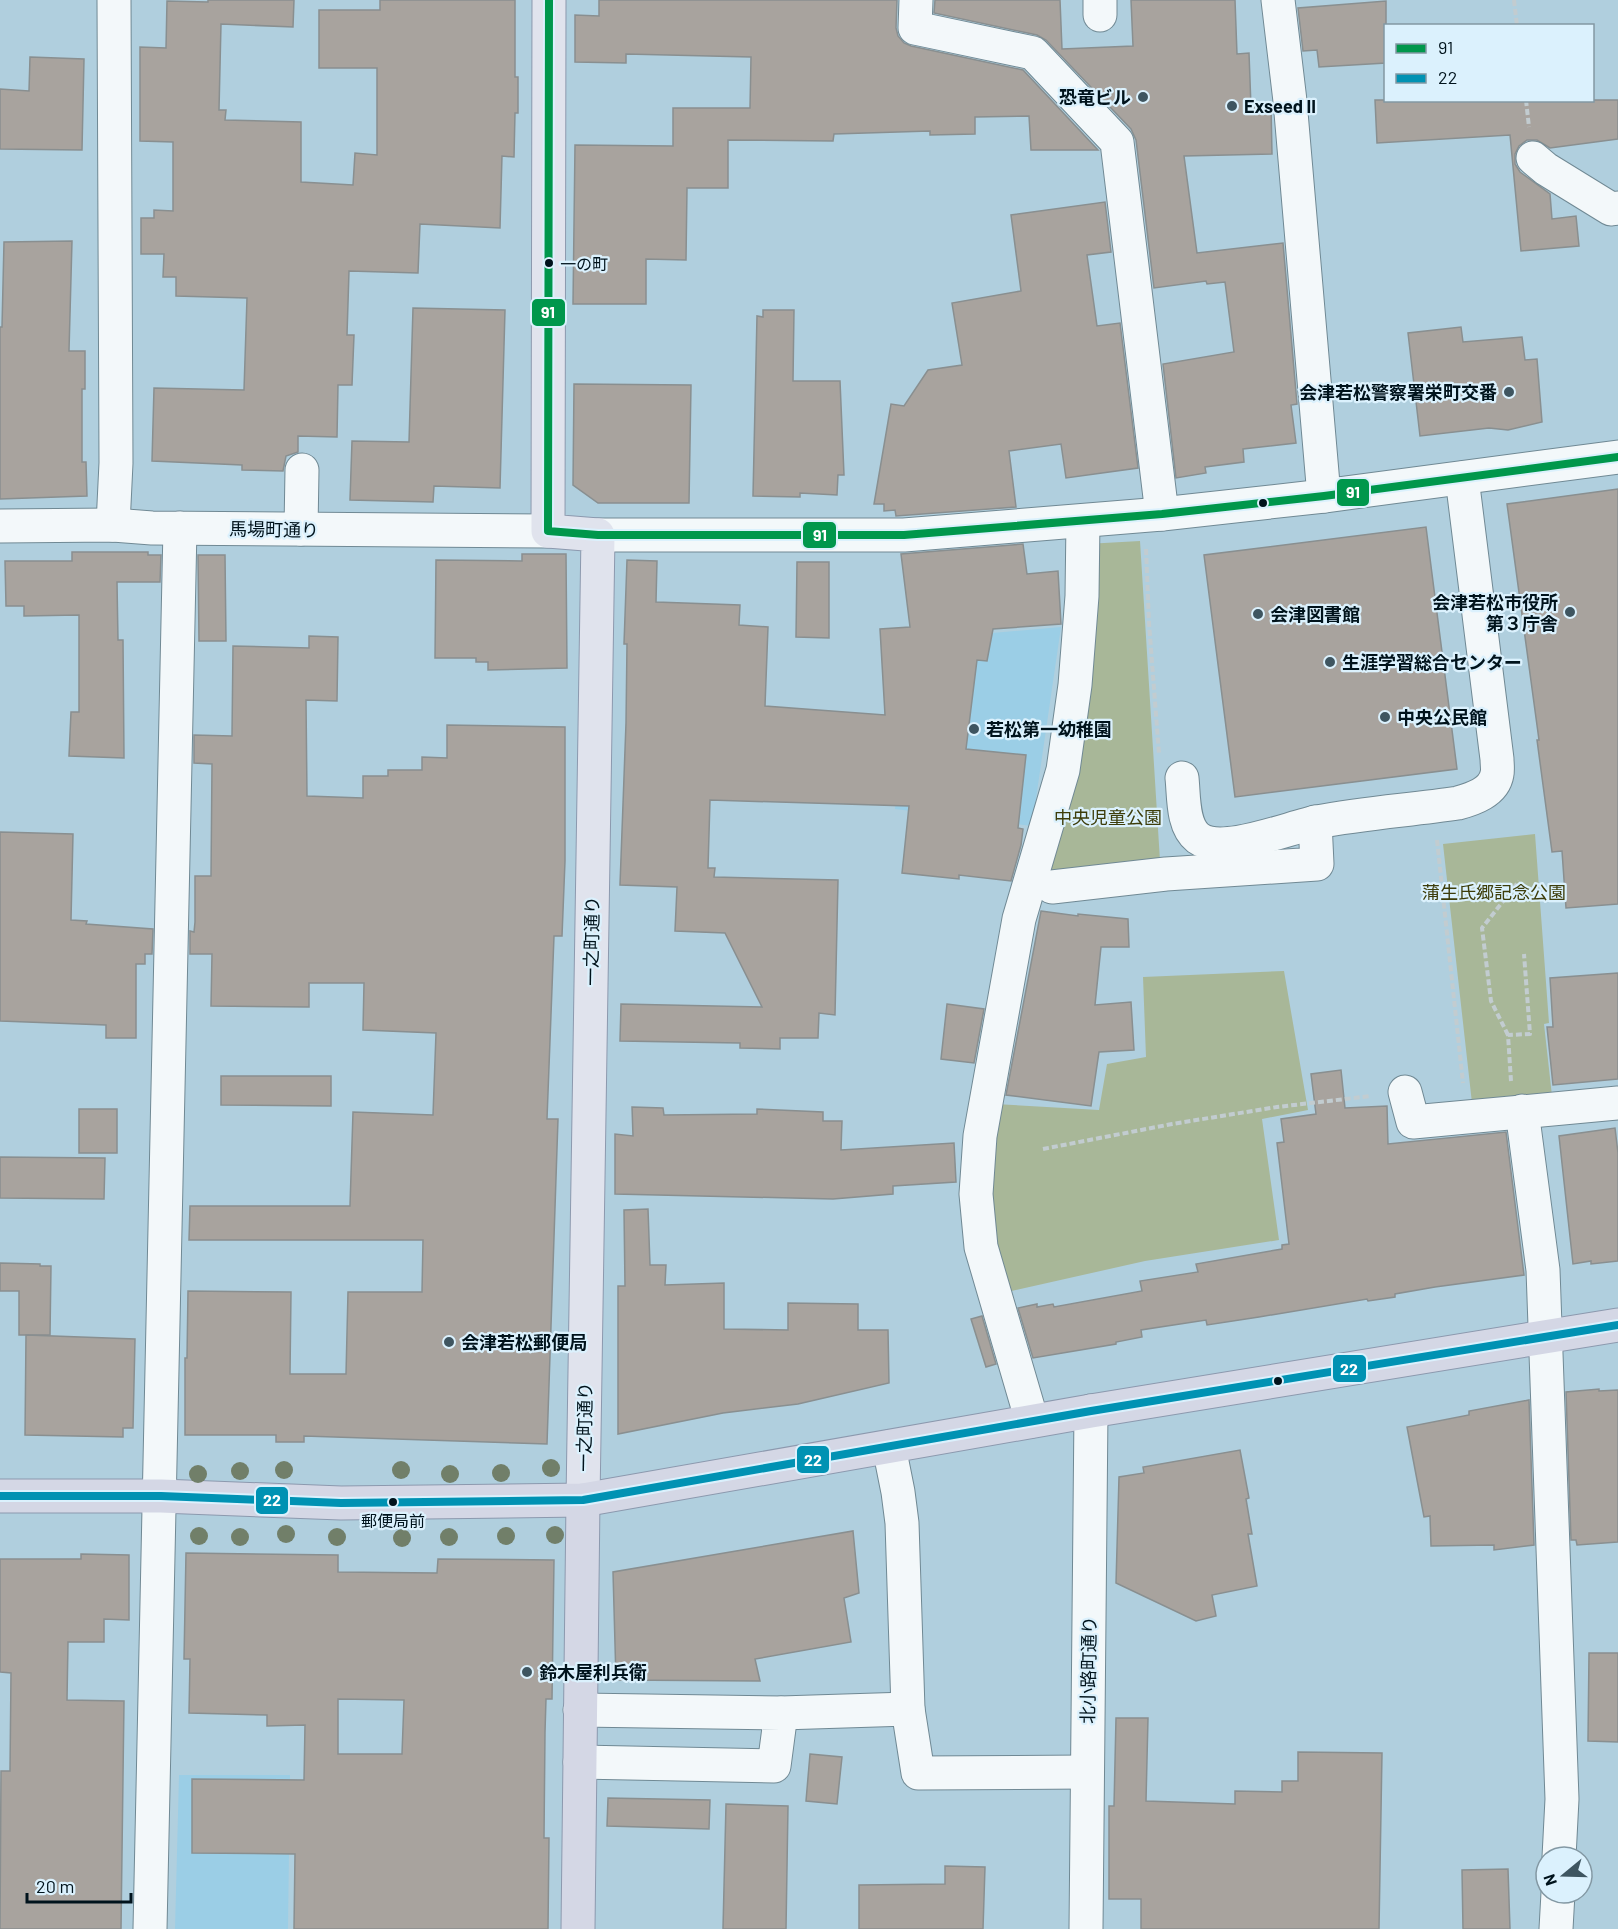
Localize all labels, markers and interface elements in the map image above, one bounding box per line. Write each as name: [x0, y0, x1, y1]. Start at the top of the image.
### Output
legend: [1384, 24, 1594, 102]
text: 91: [1438, 36, 1453, 58]
text: 22: [1438, 66, 1457, 88]
place label: 恐竜ビル: [1059, 86, 1131, 108]
marker: 恐竜ビル: [1136, 90, 1150, 104]
place label: Exseed II: [1244, 95, 1316, 117]
marker: Exseed II: [1225, 99, 1239, 113]
place label: 一の町: [560, 254, 608, 273]
marker: 一の町: [543, 257, 555, 269]
line badge: 91: [531, 298, 566, 327]
text: 91: [541, 302, 555, 321]
place label: 会津若松警察署栄町交番: [1299, 381, 1497, 403]
marker: 会津若松警察署栄町交番: [1502, 385, 1516, 399]
line badge: 91: [1336, 478, 1370, 507]
text: 91: [1346, 482, 1360, 501]
unlabelled marker: [1257, 497, 1269, 509]
street label: 馬場町通り: [229, 517, 319, 541]
line badge: 91: [802, 521, 837, 549]
text: 91: [813, 525, 827, 544]
place label: 会津若松市役所 第３庁舎: [1432, 591, 1558, 634]
place label: 会津図書館: [1270, 603, 1360, 625]
marker: 会津若松市役所 第３庁舎: [1563, 605, 1577, 619]
marker: 会津図書館: [1251, 607, 1265, 621]
place label: 生涯学習総合センター: [1342, 651, 1522, 673]
marker: 生涯学習総合センター: [1323, 655, 1337, 669]
place label: 中央公民館: [1397, 706, 1487, 728]
marker: 中央公民館: [1378, 710, 1392, 724]
place label: 若松第一幼稚園: [986, 718, 1112, 740]
marker: 若松第一幼稚園: [967, 722, 981, 736]
park label: 中央児童公園: [1054, 806, 1162, 828]
park label: 蒲生氏郷記念公園: [1422, 881, 1566, 903]
street label: 一之町通り: [579, 896, 603, 986]
place label: 会津若松郵便局: [461, 1331, 587, 1353]
marker: 会津若松郵便局: [442, 1335, 456, 1349]
line badge: 22: [1332, 1354, 1367, 1383]
text: 22: [1340, 1359, 1358, 1378]
unlabelled marker: [1272, 1375, 1284, 1387]
street label: 一之町通り: [572, 1382, 596, 1472]
line badge: 22: [796, 1445, 830, 1474]
text: 22: [804, 1450, 822, 1469]
line badge: 22: [255, 1486, 289, 1515]
text: 22: [263, 1490, 281, 1509]
marker: 郵便局前: [387, 1496, 399, 1508]
place label: 郵便局前: [361, 1511, 425, 1530]
street label: 北小路町通り: [1076, 1616, 1100, 1724]
place label: 鈴木屋利兵衛: [539, 1661, 647, 1683]
marker: 鈴木屋利兵衛: [520, 1665, 534, 1679]
north arrow: [1534, 1845, 1594, 1905]
scale bar: [27, 1866, 130, 1904]
text: N: [1539, 1872, 1560, 1888]
text: 20 m: [36, 1875, 74, 1897]

